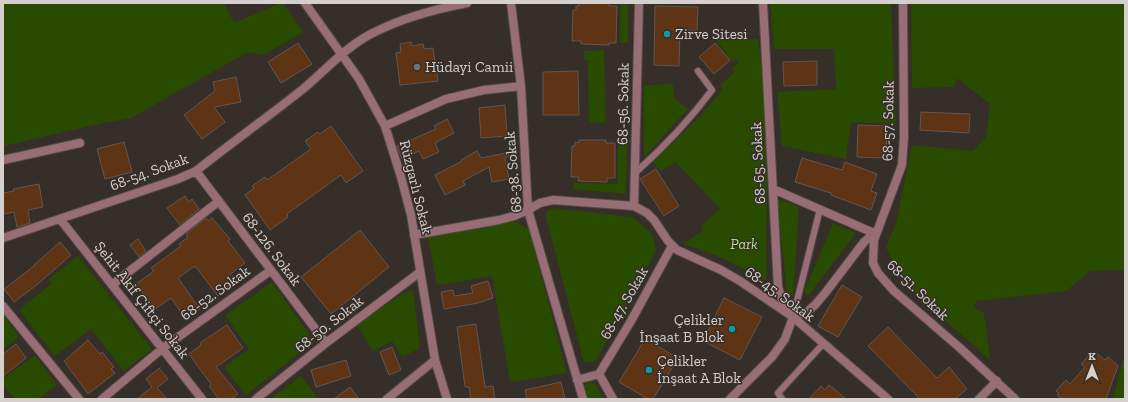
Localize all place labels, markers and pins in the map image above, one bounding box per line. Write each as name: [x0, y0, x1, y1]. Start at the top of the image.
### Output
place label: Zirve Sitesi: [675, 25, 748, 43]
marker: Zirve Sitesi: [662, 29, 672, 39]
place label: Hüdayi Camii: [425, 58, 513, 76]
marker: Hüdayi Camii: [412, 62, 422, 72]
place label: Çelikler İnşaat B Blok: [640, 311, 724, 346]
marker: Çelikler İnşaat B Blok: [727, 324, 737, 334]
place label: Çelikler İnşaat A Blok: [657, 352, 741, 387]
marker: Çelikler İnşaat A Blok: [644, 365, 654, 375]

